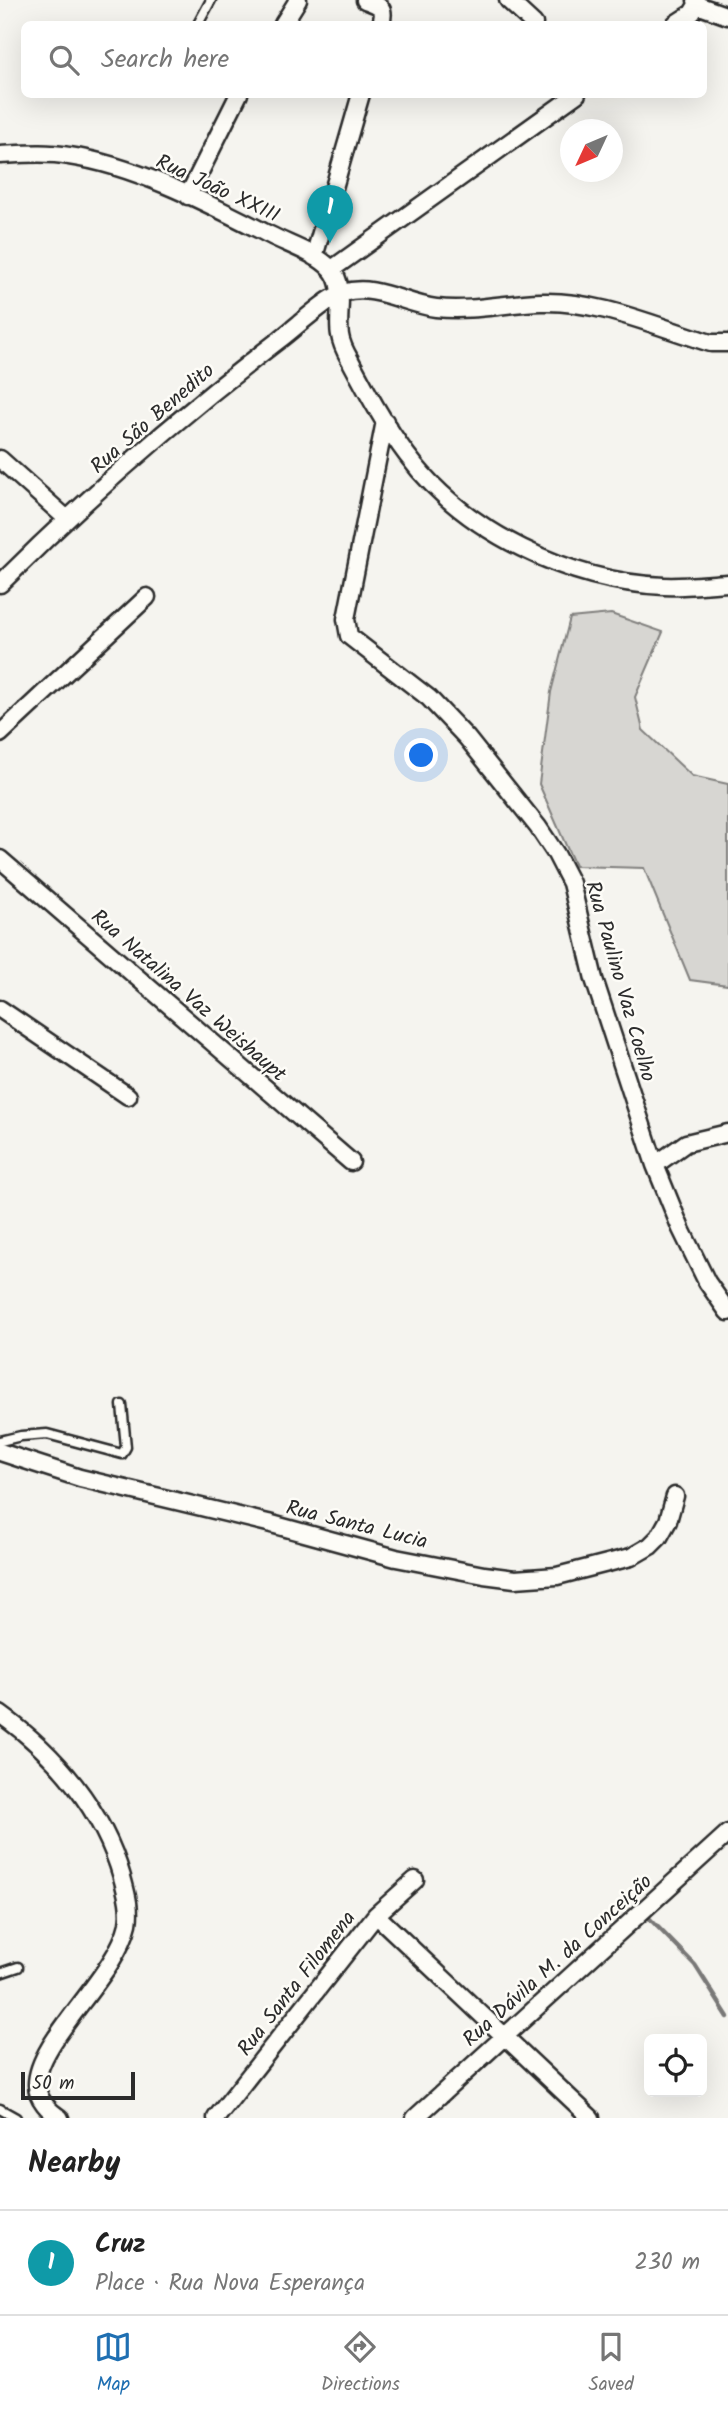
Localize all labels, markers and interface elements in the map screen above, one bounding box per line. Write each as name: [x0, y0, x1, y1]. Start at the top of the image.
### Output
search box: [21, 21, 707, 98]
text: Search here: [101, 39, 229, 81]
icon: search: [45, 41, 83, 79]
north arrow: [560, 119, 623, 182]
street label: Rua João XXIII: [150, 146, 285, 233]
pin: 1: [307, 185, 353, 243]
street label: Rua São Benedito: [83, 355, 223, 483]
your location: [404, 738, 438, 772]
street label: Rua Paulino Vaz Coelho: [575, 877, 664, 1086]
street label: Rua Natalina Vaz Weishaupt: [83, 902, 294, 1091]
street label: Rua Santa Lucia: [282, 1492, 431, 1559]
street label: Rua Dávila M. da Conceição: [456, 1867, 660, 2056]
street label: Rua Santa Filomena: [230, 1904, 365, 2064]
map controls: [644, 2034, 707, 2097]
button: locate: [644, 2034, 707, 2097]
scale bar: [21, 2069, 135, 2101]
text: 50 m: [32, 2069, 74, 2099]
text: Nearby: [28, 2140, 120, 2188]
text: Cruz: [95, 2224, 146, 2266]
text: 1: [48, 2245, 54, 2281]
text: 230 m: [634, 2245, 700, 2281]
text: Place · Rua Nova Esperança: [95, 2266, 365, 2302]
tab: Map: [94, 2328, 132, 2400]
tab: Directions: [321, 2328, 400, 2400]
tab: Saved: [589, 2328, 634, 2400]

